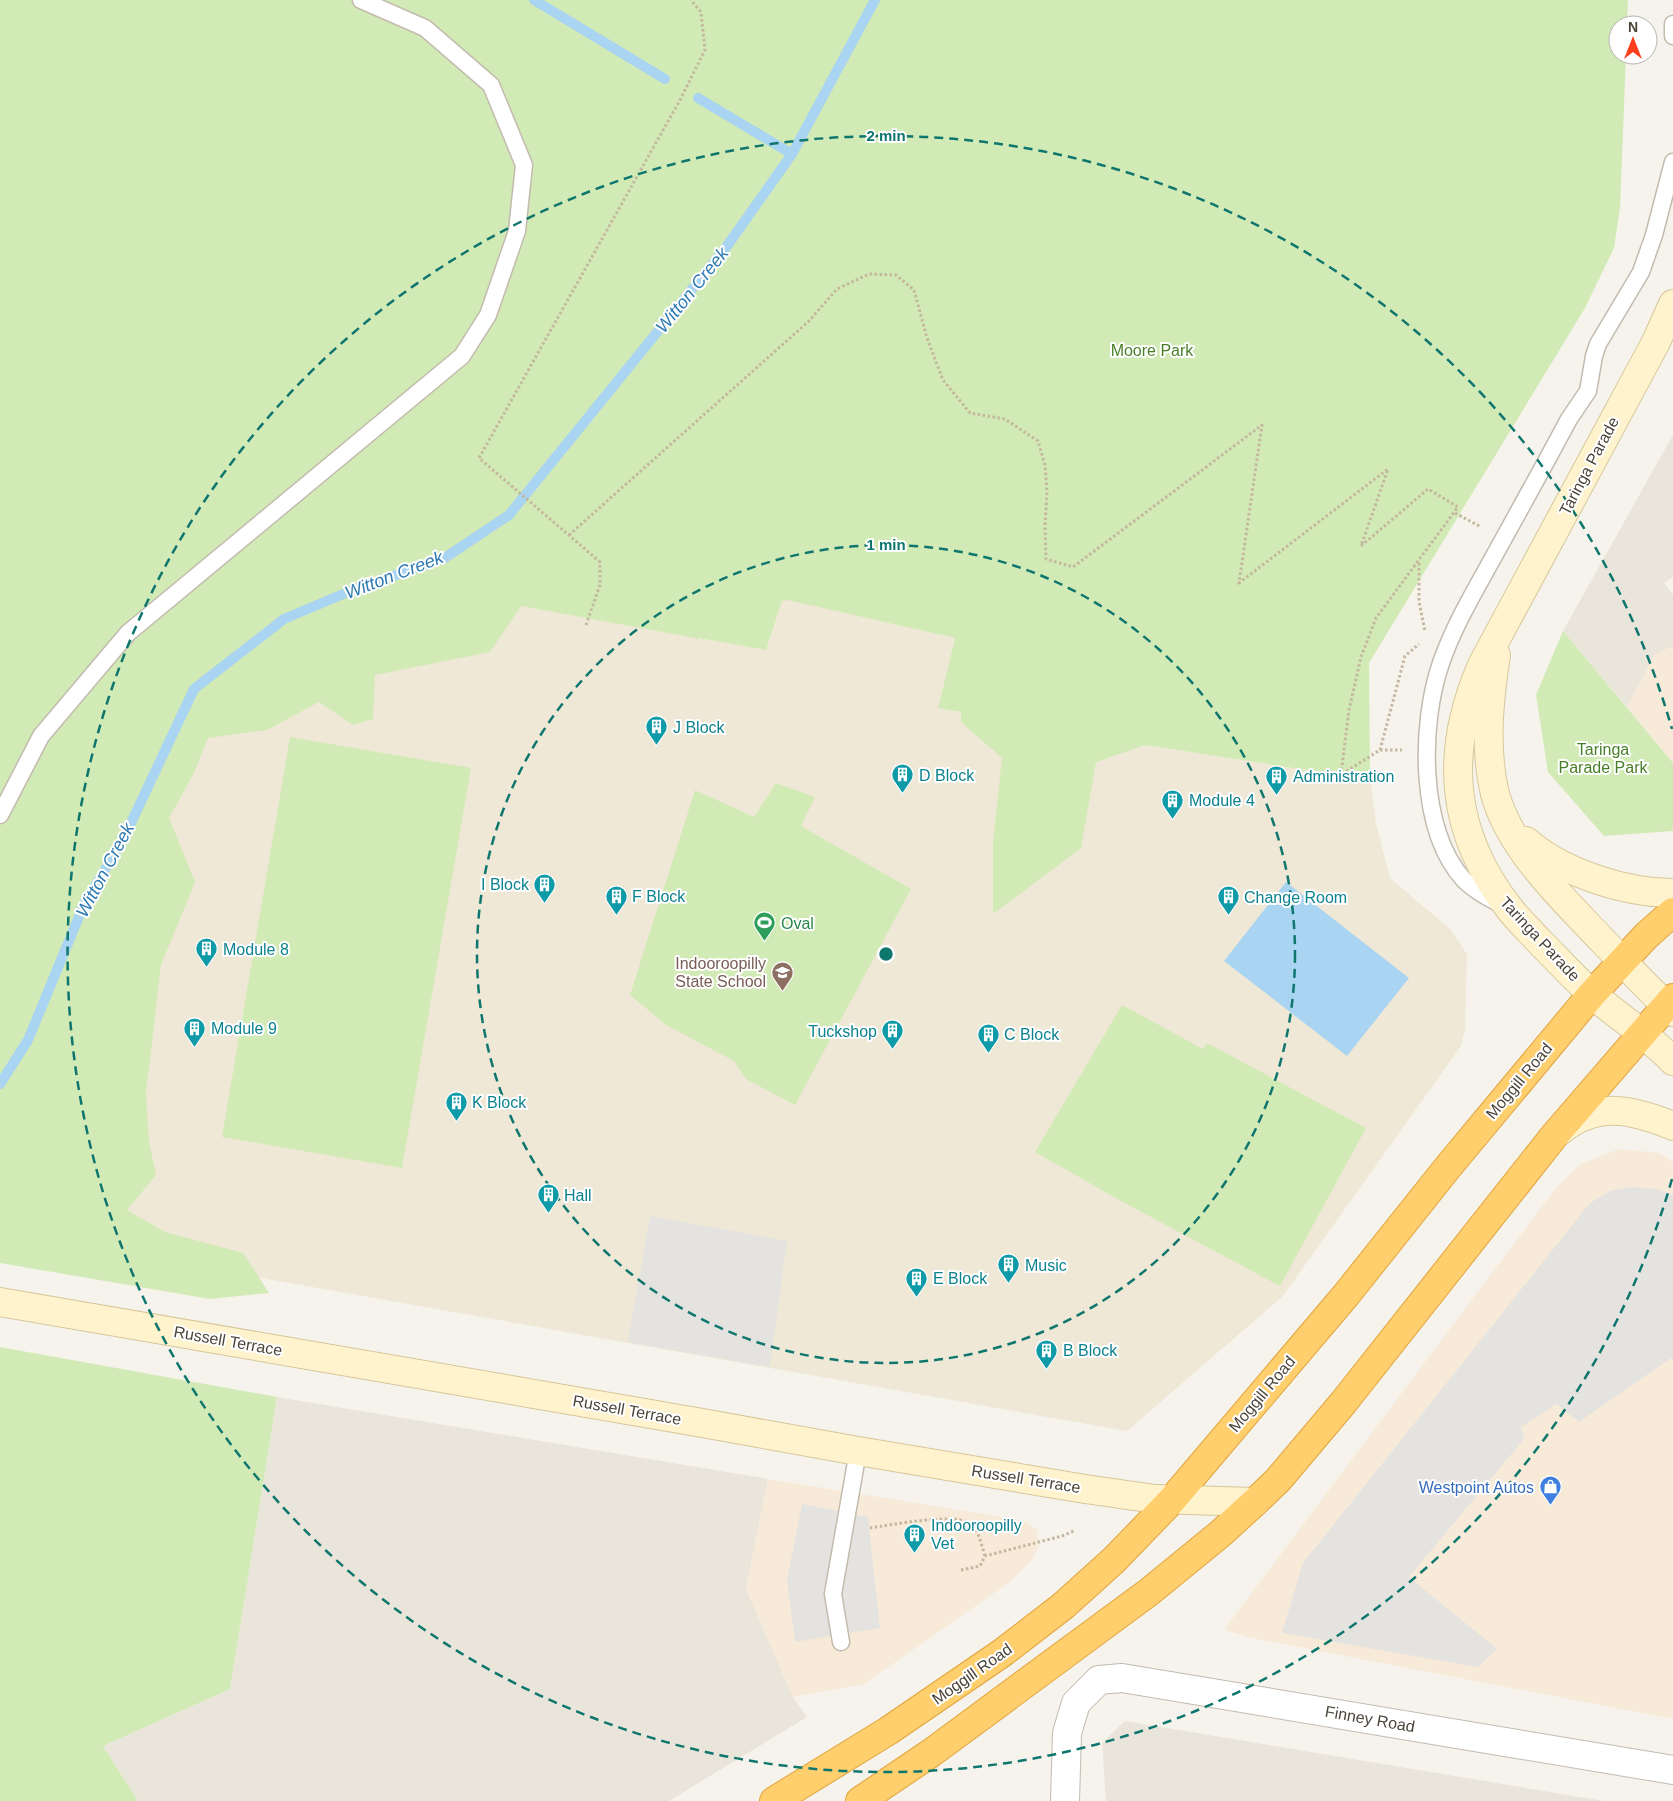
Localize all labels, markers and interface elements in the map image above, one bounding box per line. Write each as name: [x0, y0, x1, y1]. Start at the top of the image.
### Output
north arrow: [1608, 15, 1658, 65]
text: N: [1628, 19, 1638, 35]
text: 2 min: [866, 127, 906, 144]
water label: Witton Creek: [652, 243, 733, 337]
park label: Moore Park: [1111, 342, 1194, 359]
street label: Taringa Parade: [1556, 414, 1622, 518]
text: 1 min: [866, 536, 906, 553]
water label: Witton Creek: [342, 547, 447, 603]
building icon: J Block: [645, 715, 669, 746]
place label: J Block: [673, 719, 726, 736]
park label: Taringa Parade Park: [1559, 741, 1648, 776]
building icon: D Block: [891, 763, 915, 794]
building icon: Administration: [1265, 764, 1289, 795]
place label: D Block: [919, 767, 975, 784]
place label: Administration: [1293, 768, 1394, 785]
building icon: Module 4: [1161, 788, 1185, 819]
place label: Module 4: [1189, 792, 1255, 809]
water label: Witton Creek: [72, 819, 139, 921]
building icon: I Block: [533, 872, 557, 903]
place label: I Block: [481, 876, 530, 893]
building icon: F Block: [604, 884, 628, 915]
building icon: Change Room: [1216, 885, 1240, 916]
place label: F Block: [632, 888, 686, 905]
place label: Change Room: [1244, 889, 1347, 906]
street label: Taringa Parade: [1497, 894, 1583, 985]
sports icon: Oval: [753, 911, 777, 942]
place label: Oval: [781, 915, 814, 932]
building icon: Module 8: [195, 937, 219, 968]
place label: Module 8: [223, 941, 289, 958]
centre of rings: [877, 945, 895, 963]
place label: Indooroopilly State School: [675, 955, 766, 990]
school or university icon: Indooroopilly State School: [770, 960, 794, 991]
building icon: Module 9: [183, 1016, 207, 1047]
building icon: Tuckshop: [881, 1019, 905, 1050]
place label: Module 9: [211, 1020, 277, 1037]
building icon: C Block: [976, 1022, 1000, 1053]
place label: Tuckshop: [808, 1023, 877, 1040]
place label: C Block: [1004, 1026, 1060, 1043]
street label: Moggill Road: [1482, 1040, 1556, 1122]
building icon: K Block: [444, 1090, 468, 1121]
place label: K Block: [472, 1094, 527, 1111]
building icon: Hall: [536, 1183, 560, 1214]
place label: Hall: [564, 1187, 592, 1204]
building icon: Music: [997, 1253, 1021, 1284]
place label: Music: [1025, 1257, 1067, 1274]
building icon: E Block: [905, 1266, 929, 1297]
place label: E Block: [933, 1270, 988, 1287]
street label: Russell Terrace: [172, 1323, 284, 1359]
building icon: B Block: [1035, 1338, 1059, 1369]
place label: B Block: [1063, 1342, 1118, 1359]
street label: Moggill Road: [1225, 1353, 1299, 1435]
street label: Russell Terrace: [571, 1392, 683, 1428]
street label: Russell Terrace: [970, 1462, 1082, 1496]
shop icon: Westpoint Autos: [1538, 1475, 1562, 1506]
place label: Westpoint Autos: [1419, 1479, 1534, 1496]
place label: Indooroopilly Vet: [931, 1517, 1022, 1552]
building icon: Indooroopilly Vet: [903, 1522, 927, 1553]
street label: Moggill Road: [929, 1640, 1015, 1708]
street label: Finney Road: [1324, 1703, 1416, 1735]

